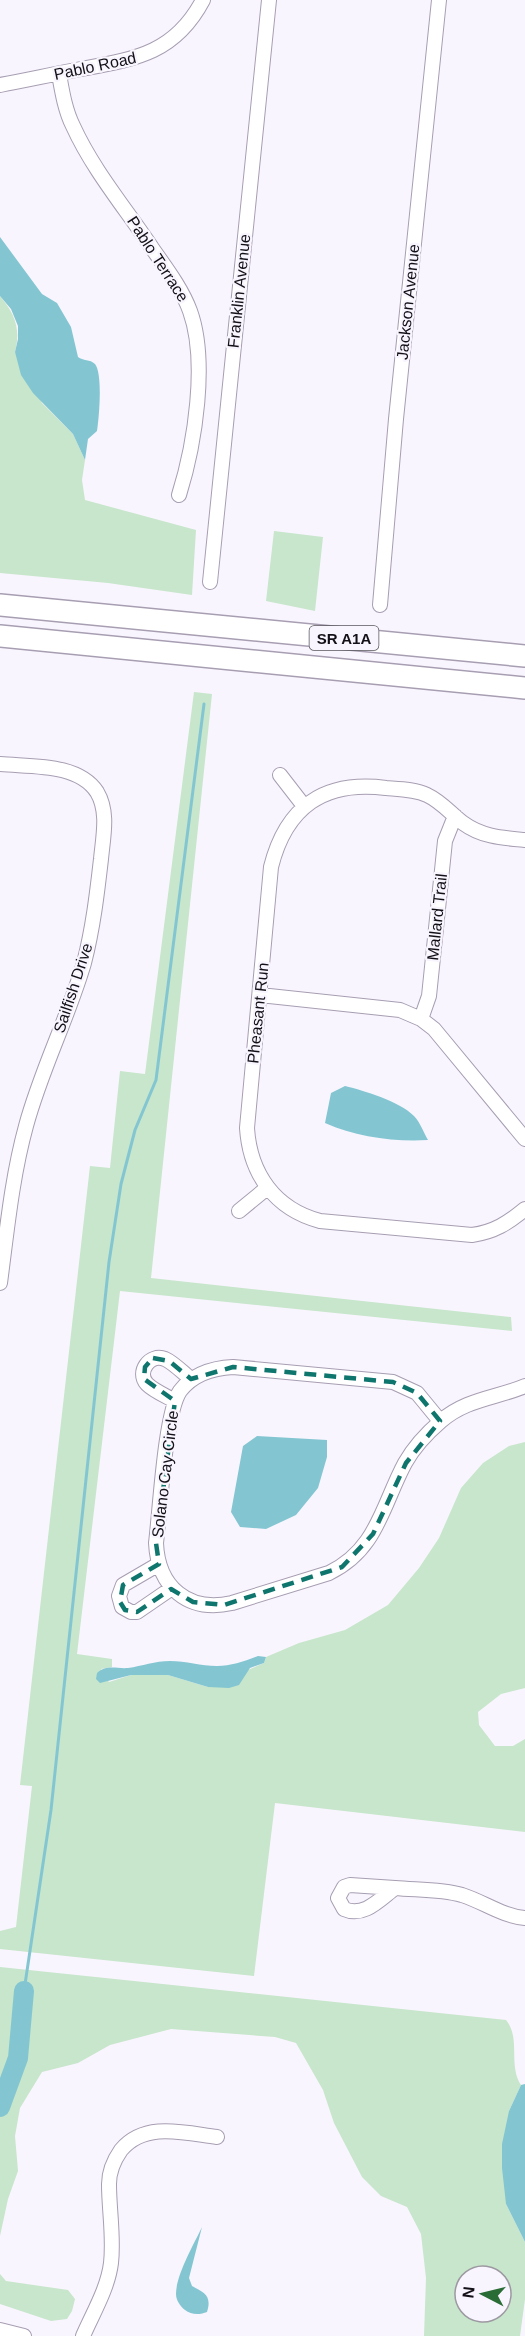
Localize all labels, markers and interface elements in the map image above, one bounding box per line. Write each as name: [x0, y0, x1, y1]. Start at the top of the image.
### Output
street label: Pablo Road: [52, 49, 138, 83]
street label: Pablo Terrace: [124, 213, 192, 305]
street label: Franklin Avenue: [225, 233, 253, 349]
street label: Jackson Avenue: [393, 243, 423, 361]
road number: SR A1A: [310, 626, 378, 650]
street label: Mallard Trail: [424, 873, 450, 961]
street label: Sailfish Drive: [50, 941, 96, 1035]
street label: Pheasant Run: [244, 962, 272, 1064]
street label: Solano Cay Circle: [149, 1409, 181, 1539]
north arrow: [453, 2264, 513, 2324]
text: N: [459, 2285, 478, 2299]

